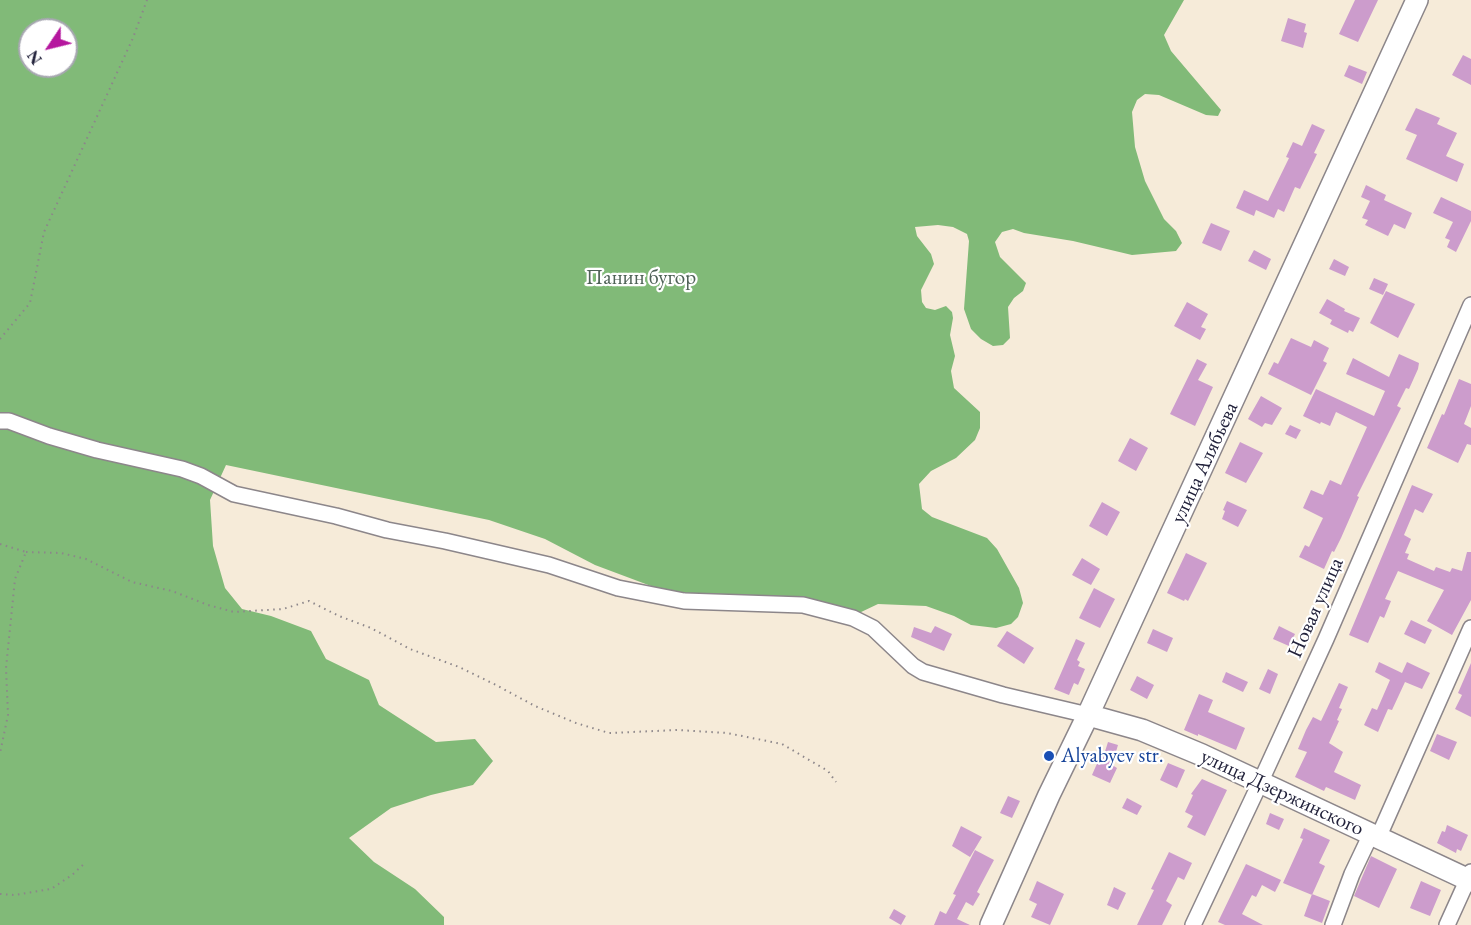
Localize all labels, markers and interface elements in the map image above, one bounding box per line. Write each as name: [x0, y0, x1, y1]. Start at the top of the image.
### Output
north arrow: [18, 18, 78, 78]
text: N: [22, 46, 47, 69]
park label: Панин бугор: [586, 265, 696, 291]
street label: улица Алябьева: [1166, 398, 1244, 528]
street label: Новая улица: [1283, 554, 1349, 662]
place label: Alyabyev str.: [1061, 743, 1164, 769]
street label: улица Дзержинского: [1196, 744, 1368, 842]
marker: Alyabyev str.: [1042, 749, 1056, 763]

